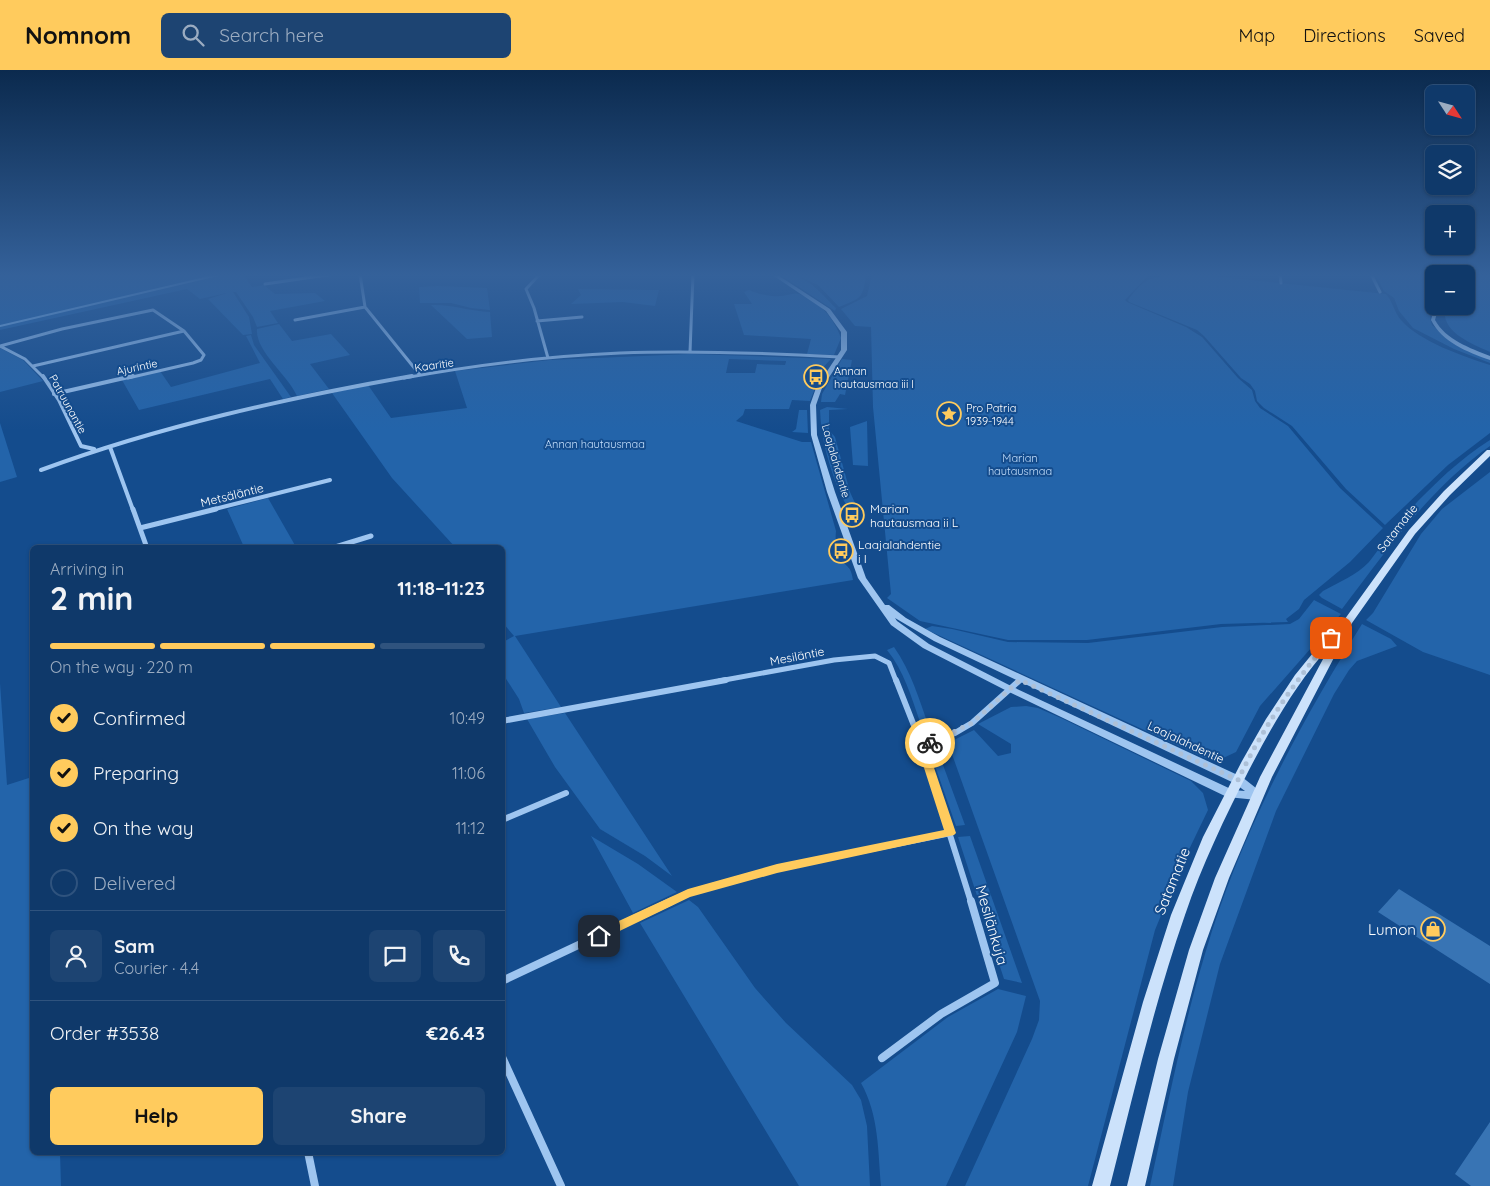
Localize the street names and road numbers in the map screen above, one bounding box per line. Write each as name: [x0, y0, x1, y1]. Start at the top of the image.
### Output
street label: Kaaritie: [413, 355, 455, 375]
street label: Ajurintie: [115, 356, 159, 378]
street label: Patruunantie: [46, 372, 90, 436]
street label: Laajalahdentie: [819, 423, 853, 499]
street label: Metsäläntie: [199, 480, 265, 510]
street label: Satamatie: [1374, 501, 1421, 555]
street label: Mesiläntie: [768, 643, 826, 669]
street label: Laajalahdentie: [1145, 718, 1227, 766]
street label: Satamatie: [1150, 844, 1194, 918]
street label: Mesilänkuja: [972, 883, 1012, 967]

